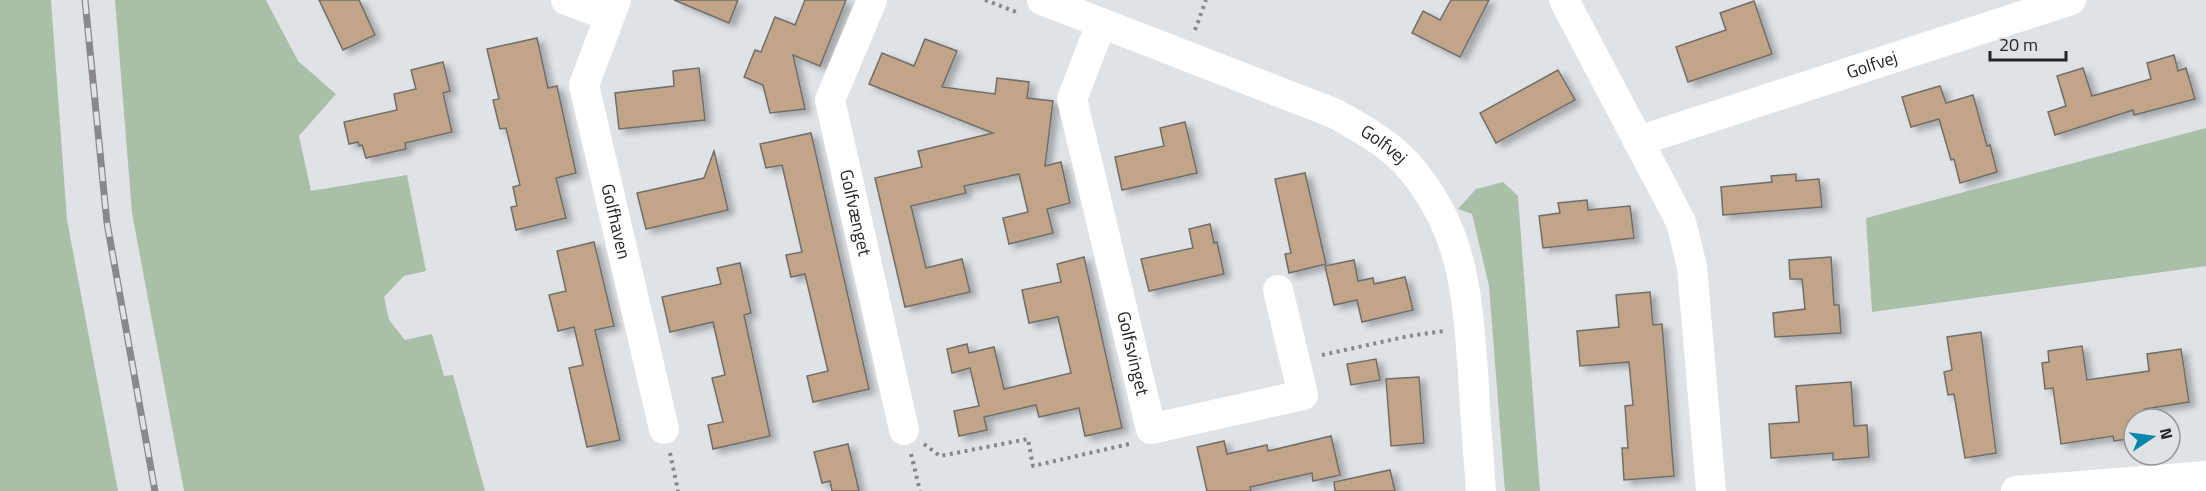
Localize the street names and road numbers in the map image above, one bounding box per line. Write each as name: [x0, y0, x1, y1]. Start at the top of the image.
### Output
street label: Golfvej: [1843, 43, 1901, 85]
street label: Golfvej: [1356, 118, 1414, 170]
street label: Golfvænget: [833, 167, 879, 259]
street label: Golfhaven: [594, 181, 638, 262]
street label: Golfsvinget: [1110, 308, 1157, 399]

